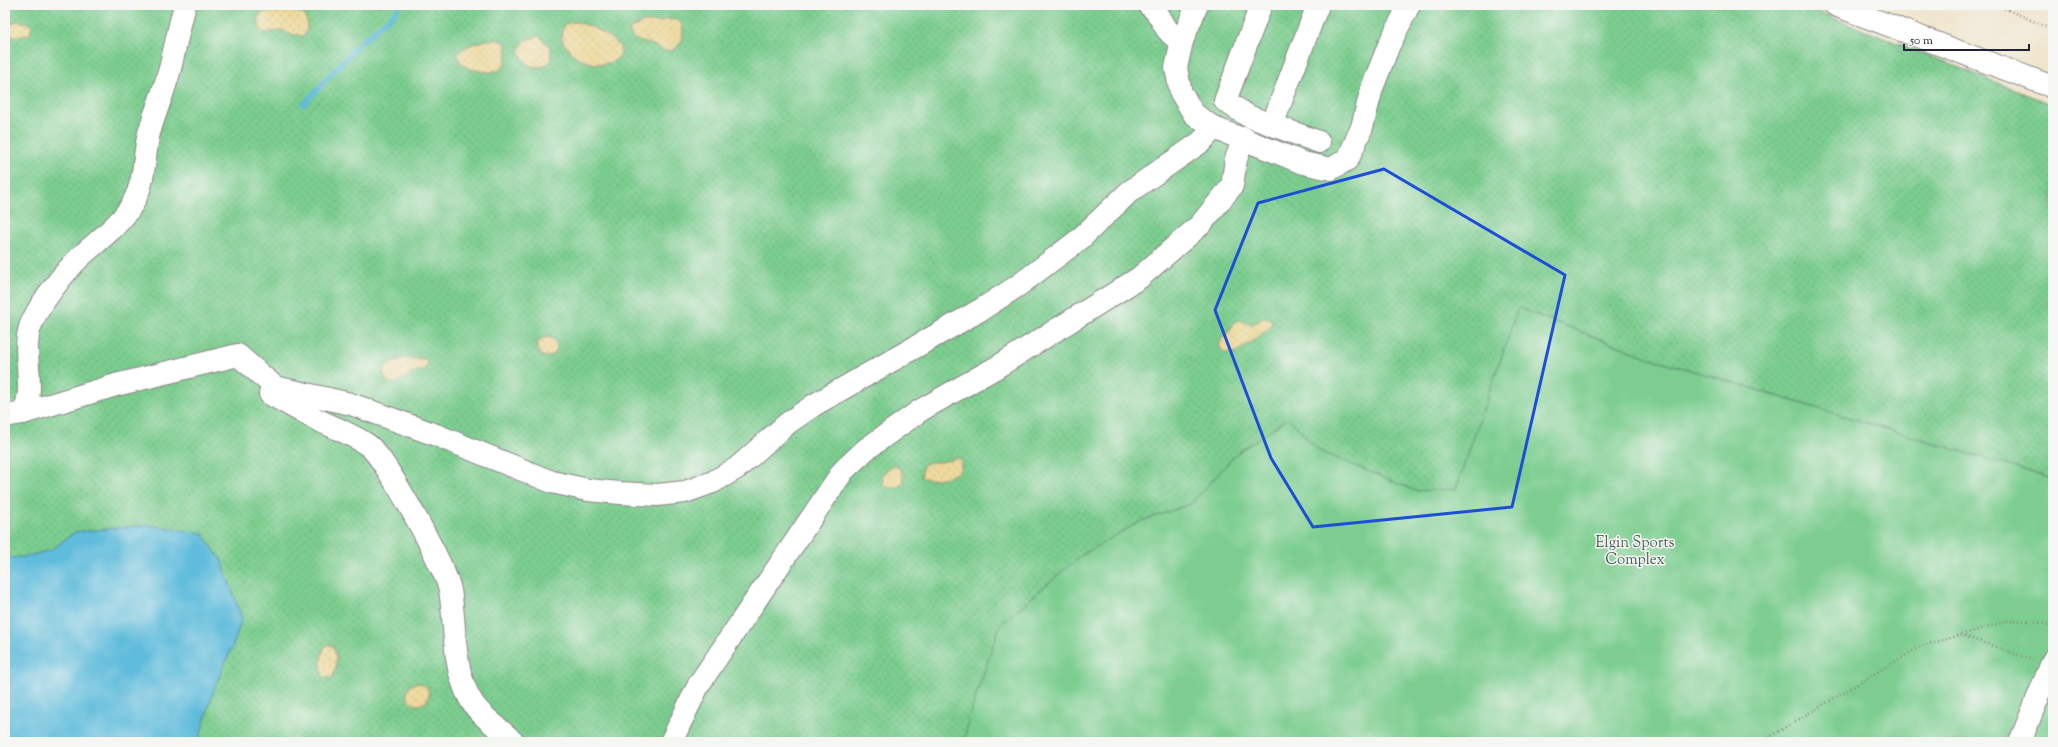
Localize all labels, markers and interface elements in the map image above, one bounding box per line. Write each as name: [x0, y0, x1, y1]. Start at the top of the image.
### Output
scale bar: [1904, 26, 2029, 52]
text: 50 m: [1909, 32, 1933, 50]
park label: Elgin Sports Complex: [1596, 533, 1675, 571]

